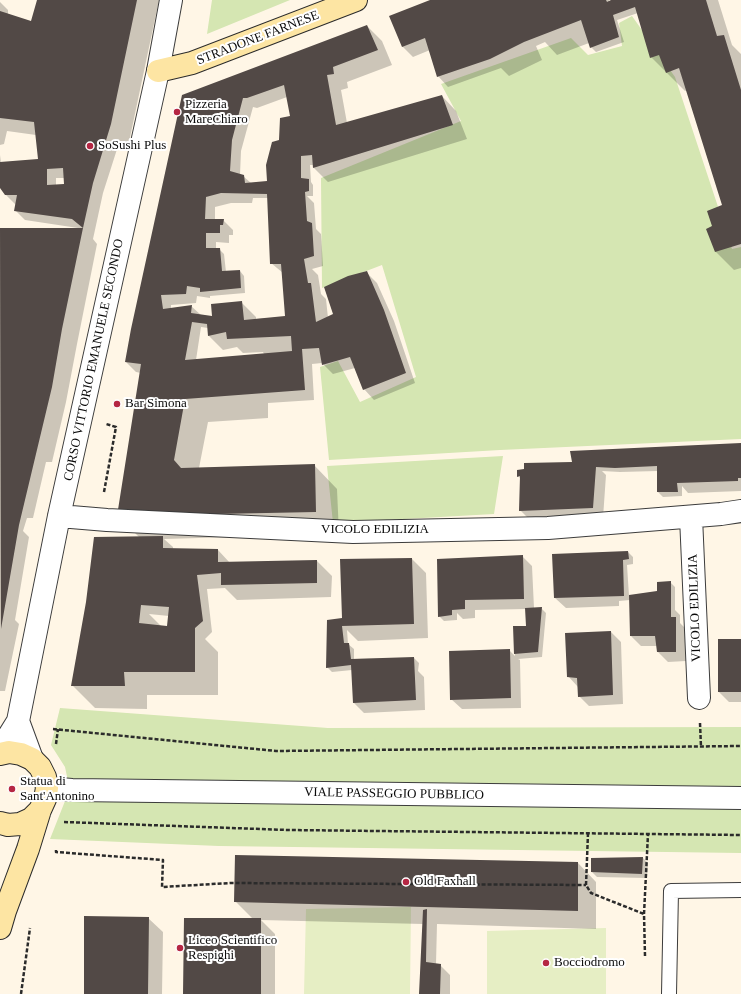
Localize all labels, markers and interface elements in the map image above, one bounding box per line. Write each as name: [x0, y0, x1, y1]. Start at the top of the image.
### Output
street label: STRADONE FARNESE: [195, 8, 321, 68]
place label: Pizzeria MareChiaro: [185, 97, 248, 128]
marker: Pizzeria MareChiaro: [172, 107, 182, 117]
place label: SoSushi Plus: [98, 138, 166, 154]
marker: SoSushi Plus: [85, 141, 95, 151]
street label: CORSO VITTORIO EMANUELE SECONDO: [61, 238, 127, 482]
place label: Bar Simona: [125, 396, 187, 412]
marker: Bar Simona: [112, 399, 122, 409]
street label: VICOLO EDILIZIA: [321, 522, 429, 538]
street label: VICOLO EDILIZIA: [685, 554, 705, 662]
place label: Statua di Sant'Antonino: [20, 774, 95, 805]
marker: Statua di Sant'Antonino: [7, 784, 17, 794]
street label: VIALE PASSEGGIO PUBBLICO: [304, 785, 484, 803]
place label: Old Faxhall: [414, 874, 476, 890]
marker: Old Faxhall: [401, 877, 411, 887]
place label: Liceo Scientifico Respighi: [188, 933, 277, 964]
marker: Liceo Scientifico Respighi: [175, 943, 185, 953]
place label: Bocciodromo: [554, 955, 625, 971]
marker: Bocciodromo: [541, 958, 551, 968]

